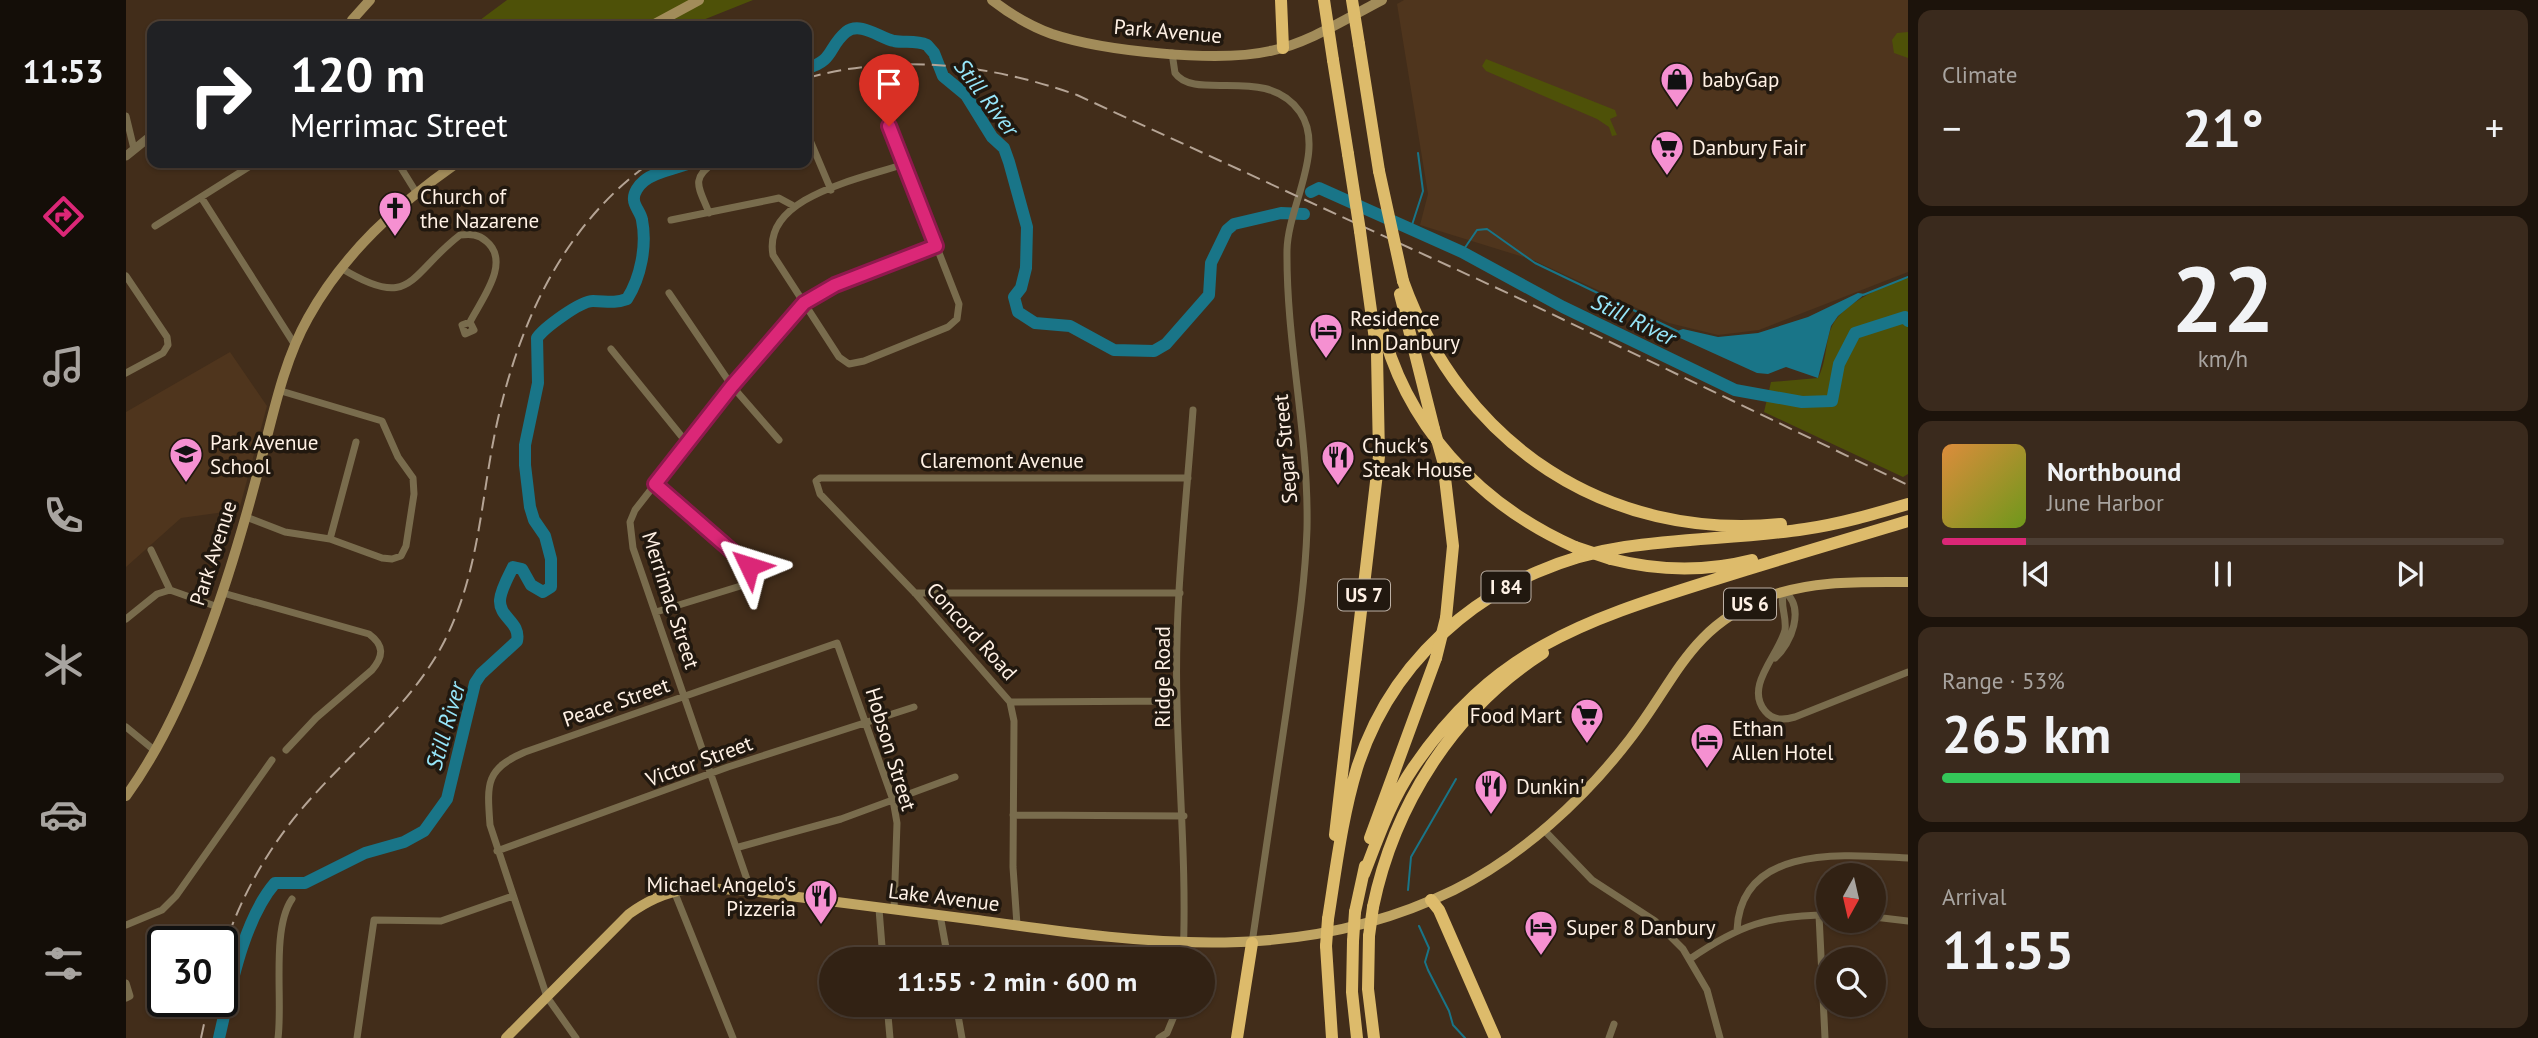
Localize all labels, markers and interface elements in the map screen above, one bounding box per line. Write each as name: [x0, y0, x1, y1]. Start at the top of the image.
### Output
street label: Park Avenue: [1113, 13, 1223, 49]
text: 120 m: [290, 42, 425, 106]
icon: right: [175, 49, 266, 140]
text: 11:53: [22, 50, 104, 92]
water label: Still River: [948, 52, 1027, 143]
pin: [859, 54, 919, 126]
shop icon: babyGap: [1658, 60, 1696, 109]
text: Climate: [1942, 60, 2017, 89]
icon: arrive: [870, 65, 908, 103]
place label: babyGap: [1702, 66, 1779, 93]
text: 21°: [2182, 94, 2264, 161]
text: −: [1942, 103, 1961, 152]
text: +: [2485, 103, 2504, 152]
text: Merrimac Street: [290, 104, 508, 146]
supermarket icon: Danbury Fair: [1648, 128, 1686, 177]
place label: Danbury Fair: [1692, 134, 1806, 161]
place label: Church of the Nazarene: [420, 183, 539, 234]
church icon: Church of the Nazarene: [376, 189, 414, 238]
icon: directions: [39, 192, 88, 241]
text: 22: [2171, 239, 2275, 357]
water label: Still River: [1587, 286, 1682, 352]
place label: Residence Inn Danbury: [1350, 305, 1460, 356]
hotel icon: Residence Inn Danbury: [1307, 311, 1345, 360]
icon: music: [39, 342, 88, 391]
text: km/h: [2198, 344, 2248, 373]
street label: Segar Street: [1267, 393, 1303, 505]
place label: Park Avenue School: [210, 429, 319, 480]
place label: Chuck's Steak House: [1362, 432, 1472, 483]
school or university icon: Park Avenue School: [167, 435, 205, 484]
restaurant icon: Chuck's Steak House: [1319, 438, 1357, 487]
street label: Claremont Avenue: [920, 447, 1084, 474]
text: Northbound: [2047, 455, 2181, 488]
text: June Harbor: [2047, 488, 2164, 517]
icon: phone: [39, 491, 88, 540]
street label: Park Avenue: [183, 497, 243, 609]
street label: Merrimac Street: [636, 528, 706, 672]
position arrow: [712, 529, 786, 603]
icon: previous: [2017, 555, 2055, 593]
icon: pause: [2204, 555, 2242, 593]
icon: next: [2391, 555, 2429, 593]
road number: I 84: [1482, 572, 1530, 602]
street label: Concord Road: [921, 576, 1023, 686]
road number: US 7: [1338, 580, 1390, 610]
road number: US 6: [1724, 589, 1776, 620]
street label: Ridge Road: [1149, 626, 1176, 728]
icon: climate: [39, 640, 88, 689]
text: Range · 53%: [1942, 666, 2065, 695]
street label: Peace Street: [559, 671, 673, 733]
water label: Still River: [419, 677, 472, 773]
street label: Hobson Street: [859, 684, 923, 814]
supermarket icon: Food Mart: [1568, 696, 1606, 745]
text: 265 km: [1942, 700, 2111, 767]
place label: Food Mart: [1470, 702, 1562, 729]
place label: Ethan Allen Hotel: [1732, 715, 1833, 766]
hotel icon: Ethan Allen Hotel: [1688, 721, 1726, 770]
street label: Victor Street: [641, 729, 756, 793]
restaurant icon: Dunkin': [1472, 767, 1510, 816]
place label: Dunkin': [1516, 773, 1584, 800]
icon: car: [39, 790, 88, 839]
north arrow: [1816, 863, 1886, 933]
map controls: [1816, 863, 1886, 1017]
place label: Michael Angelo's Pizzeria: [647, 871, 796, 922]
restaurant icon: Michael Angelo's Pizzeria: [802, 877, 840, 926]
street label: Lake Avenue: [887, 877, 1001, 917]
text: Arrival: [1942, 882, 2006, 911]
hotel icon: Super 8 Danbury: [1522, 908, 1560, 957]
place label: Super 8 Danbury: [1566, 914, 1716, 941]
text: 11:55: [1942, 916, 2074, 983]
speed limit sign: 30: [147, 926, 238, 1017]
icon: filters: [39, 939, 88, 988]
button: search: [1816, 947, 1886, 1017]
text: 11:55 · 2 min · 600 m: [897, 965, 1137, 998]

